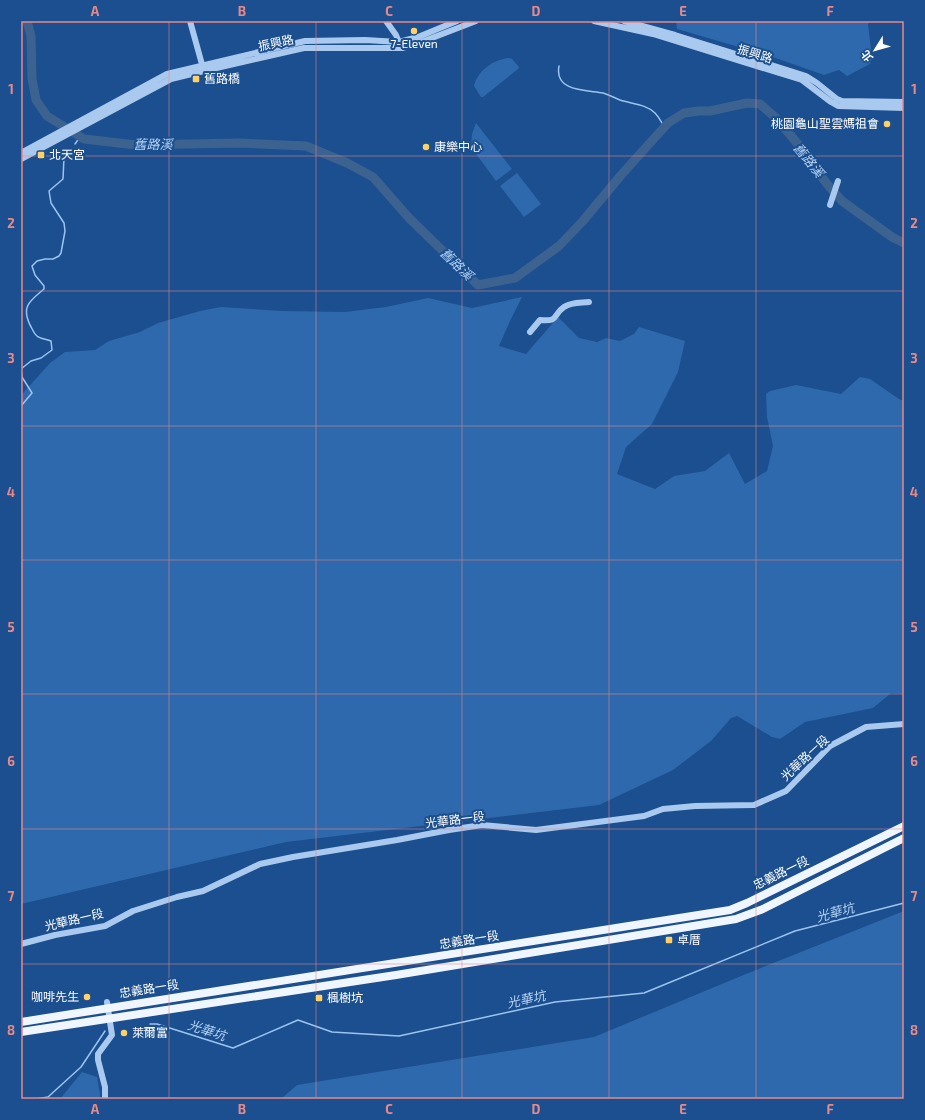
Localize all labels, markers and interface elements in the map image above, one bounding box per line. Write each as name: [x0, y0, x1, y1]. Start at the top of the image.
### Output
text: A: [91, 3, 100, 19]
text: B: [238, 3, 246, 19]
text: C: [385, 3, 393, 19]
text: D: [532, 3, 541, 19]
text: E: [679, 3, 687, 19]
text: F: [826, 3, 834, 19]
marker: 7-Eleven: [409, 26, 419, 36]
north arrow: [855, 30, 895, 70]
street label: 振興路: [257, 31, 295, 53]
place label: 7-Eleven: [390, 36, 438, 50]
street label: 振興路: [736, 41, 775, 65]
text: 北: [858, 48, 875, 65]
place label: 舊路橋: [204, 71, 240, 85]
marker: 舊路橋: [191, 74, 201, 84]
text: 1: [8, 81, 14, 97]
text: 1: [911, 81, 917, 97]
place label: 桃園龜山聖雲媽祖會: [771, 116, 879, 130]
marker: 桃園龜山聖雲媽祖會: [882, 119, 892, 129]
water label: 舊路溪: [133, 136, 174, 152]
place label: 康樂中心: [434, 139, 482, 153]
water label: 舊路溪: [791, 140, 829, 182]
marker: 康樂中心: [421, 142, 431, 152]
place label: 北天宮: [49, 147, 85, 161]
marker: 北天宮: [36, 150, 46, 160]
text: 2: [7, 215, 15, 231]
text: 2: [910, 215, 918, 231]
water label: 舊路溪: [437, 245, 478, 285]
text: 3: [7, 350, 15, 366]
text: 3: [910, 350, 918, 366]
text: 4: [7, 484, 15, 500]
text: 4: [910, 484, 918, 500]
text: 5: [7, 619, 15, 635]
text: 5: [910, 619, 918, 635]
street label: 光華路一段: [778, 732, 831, 783]
text: 6: [7, 753, 15, 769]
text: 6: [910, 753, 918, 769]
street label: 光華路一段: [424, 808, 486, 830]
street label: 忠義路一段: [751, 853, 811, 892]
text: 7: [8, 888, 15, 904]
text: 7: [911, 888, 918, 904]
water label: 光華坑: [814, 899, 858, 925]
street label: 光華路一段: [43, 905, 105, 933]
street label: 忠義路一段: [438, 927, 500, 951]
place label: 卓厝: [677, 932, 701, 946]
marker: 卓厝: [664, 935, 674, 945]
street label: 忠義路一段: [118, 976, 180, 1000]
water label: 光華坑: [505, 987, 549, 1011]
place label: 咖啡先生: [31, 989, 79, 1003]
place label: 楓樹坑: [327, 990, 363, 1004]
marker: 咖啡先生: [82, 992, 92, 1002]
marker: 楓樹坑: [314, 993, 324, 1003]
water label: 光華坑: [186, 1016, 230, 1044]
text: 8: [7, 1022, 15, 1038]
text: 8: [910, 1022, 918, 1038]
place label: 萊爾富: [132, 1025, 168, 1039]
marker: 萊爾富: [119, 1028, 129, 1038]
text: A: [91, 1101, 100, 1117]
text: B: [238, 1101, 246, 1117]
text: C: [385, 1101, 393, 1117]
text: D: [532, 1101, 541, 1117]
text: E: [679, 1101, 687, 1117]
text: F: [826, 1101, 834, 1117]

